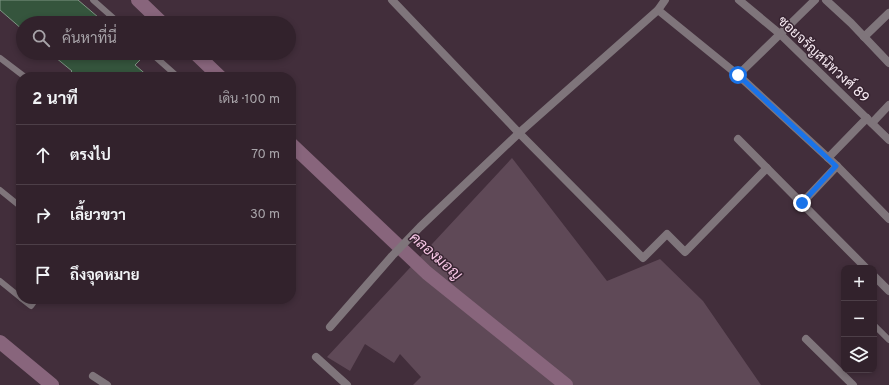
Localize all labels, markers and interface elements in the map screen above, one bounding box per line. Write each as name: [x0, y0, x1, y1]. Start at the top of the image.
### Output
street label: ซอยจรัญสนิทวงศ์ 89: [774, 12, 874, 107]
search box: [16, 16, 296, 60]
icon: search: [30, 27, 52, 49]
text: ค้นหาที่นี่: [62, 30, 117, 49]
route start: [729, 66, 747, 84]
text: 2 นาที: [32, 89, 78, 111]
text: เดิน · 100 m: [218, 92, 280, 108]
icon: ahead: [32, 144, 54, 166]
text: ตรงไป: [70, 147, 111, 166]
text: 70 m: [251, 147, 280, 163]
route end: [793, 194, 811, 212]
icon: right: [32, 204, 54, 226]
text: เลี้ยวขวา: [70, 207, 126, 226]
text: 30 m: [250, 207, 280, 223]
water label: คลองมอญ: [405, 229, 466, 286]
icon: arrive: [32, 264, 54, 286]
map controls: [841, 265, 877, 373]
button: +: [841, 265, 877, 301]
text: ถึงจุดหมาย: [70, 267, 140, 286]
button: −: [841, 301, 877, 337]
button: layers: [841, 337, 877, 373]

